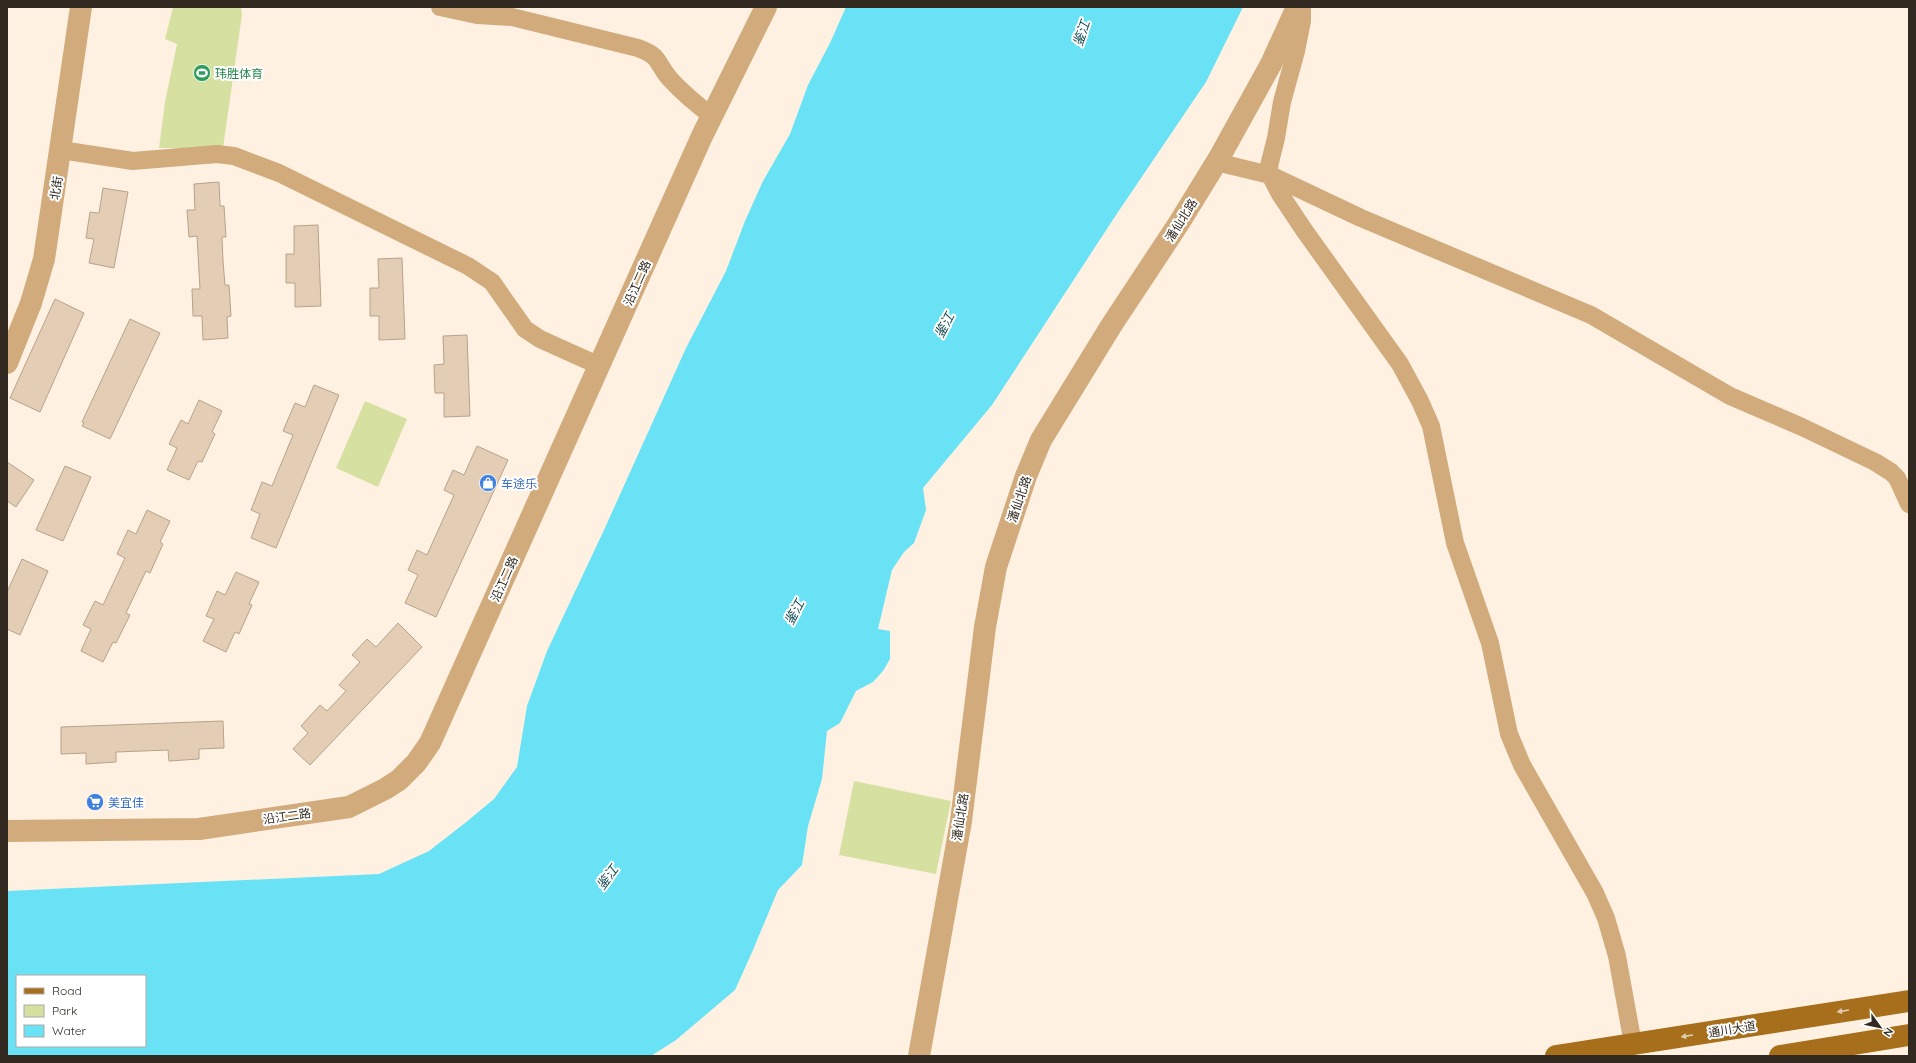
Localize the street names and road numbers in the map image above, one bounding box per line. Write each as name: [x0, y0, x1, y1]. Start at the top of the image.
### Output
street label: 北街: [47, 175, 65, 201]
street label: 潘仙北路: [1162, 196, 1200, 244]
street label: 沿江二路: [620, 258, 654, 308]
street label: 潘仙北路: [1004, 474, 1034, 524]
street label: 沿江二路: [487, 554, 521, 604]
street label: 潘仙北路: [949, 792, 971, 842]
street label: 沿江二路: [262, 805, 312, 827]
street label: 通川大道: [1707, 1018, 1757, 1040]

